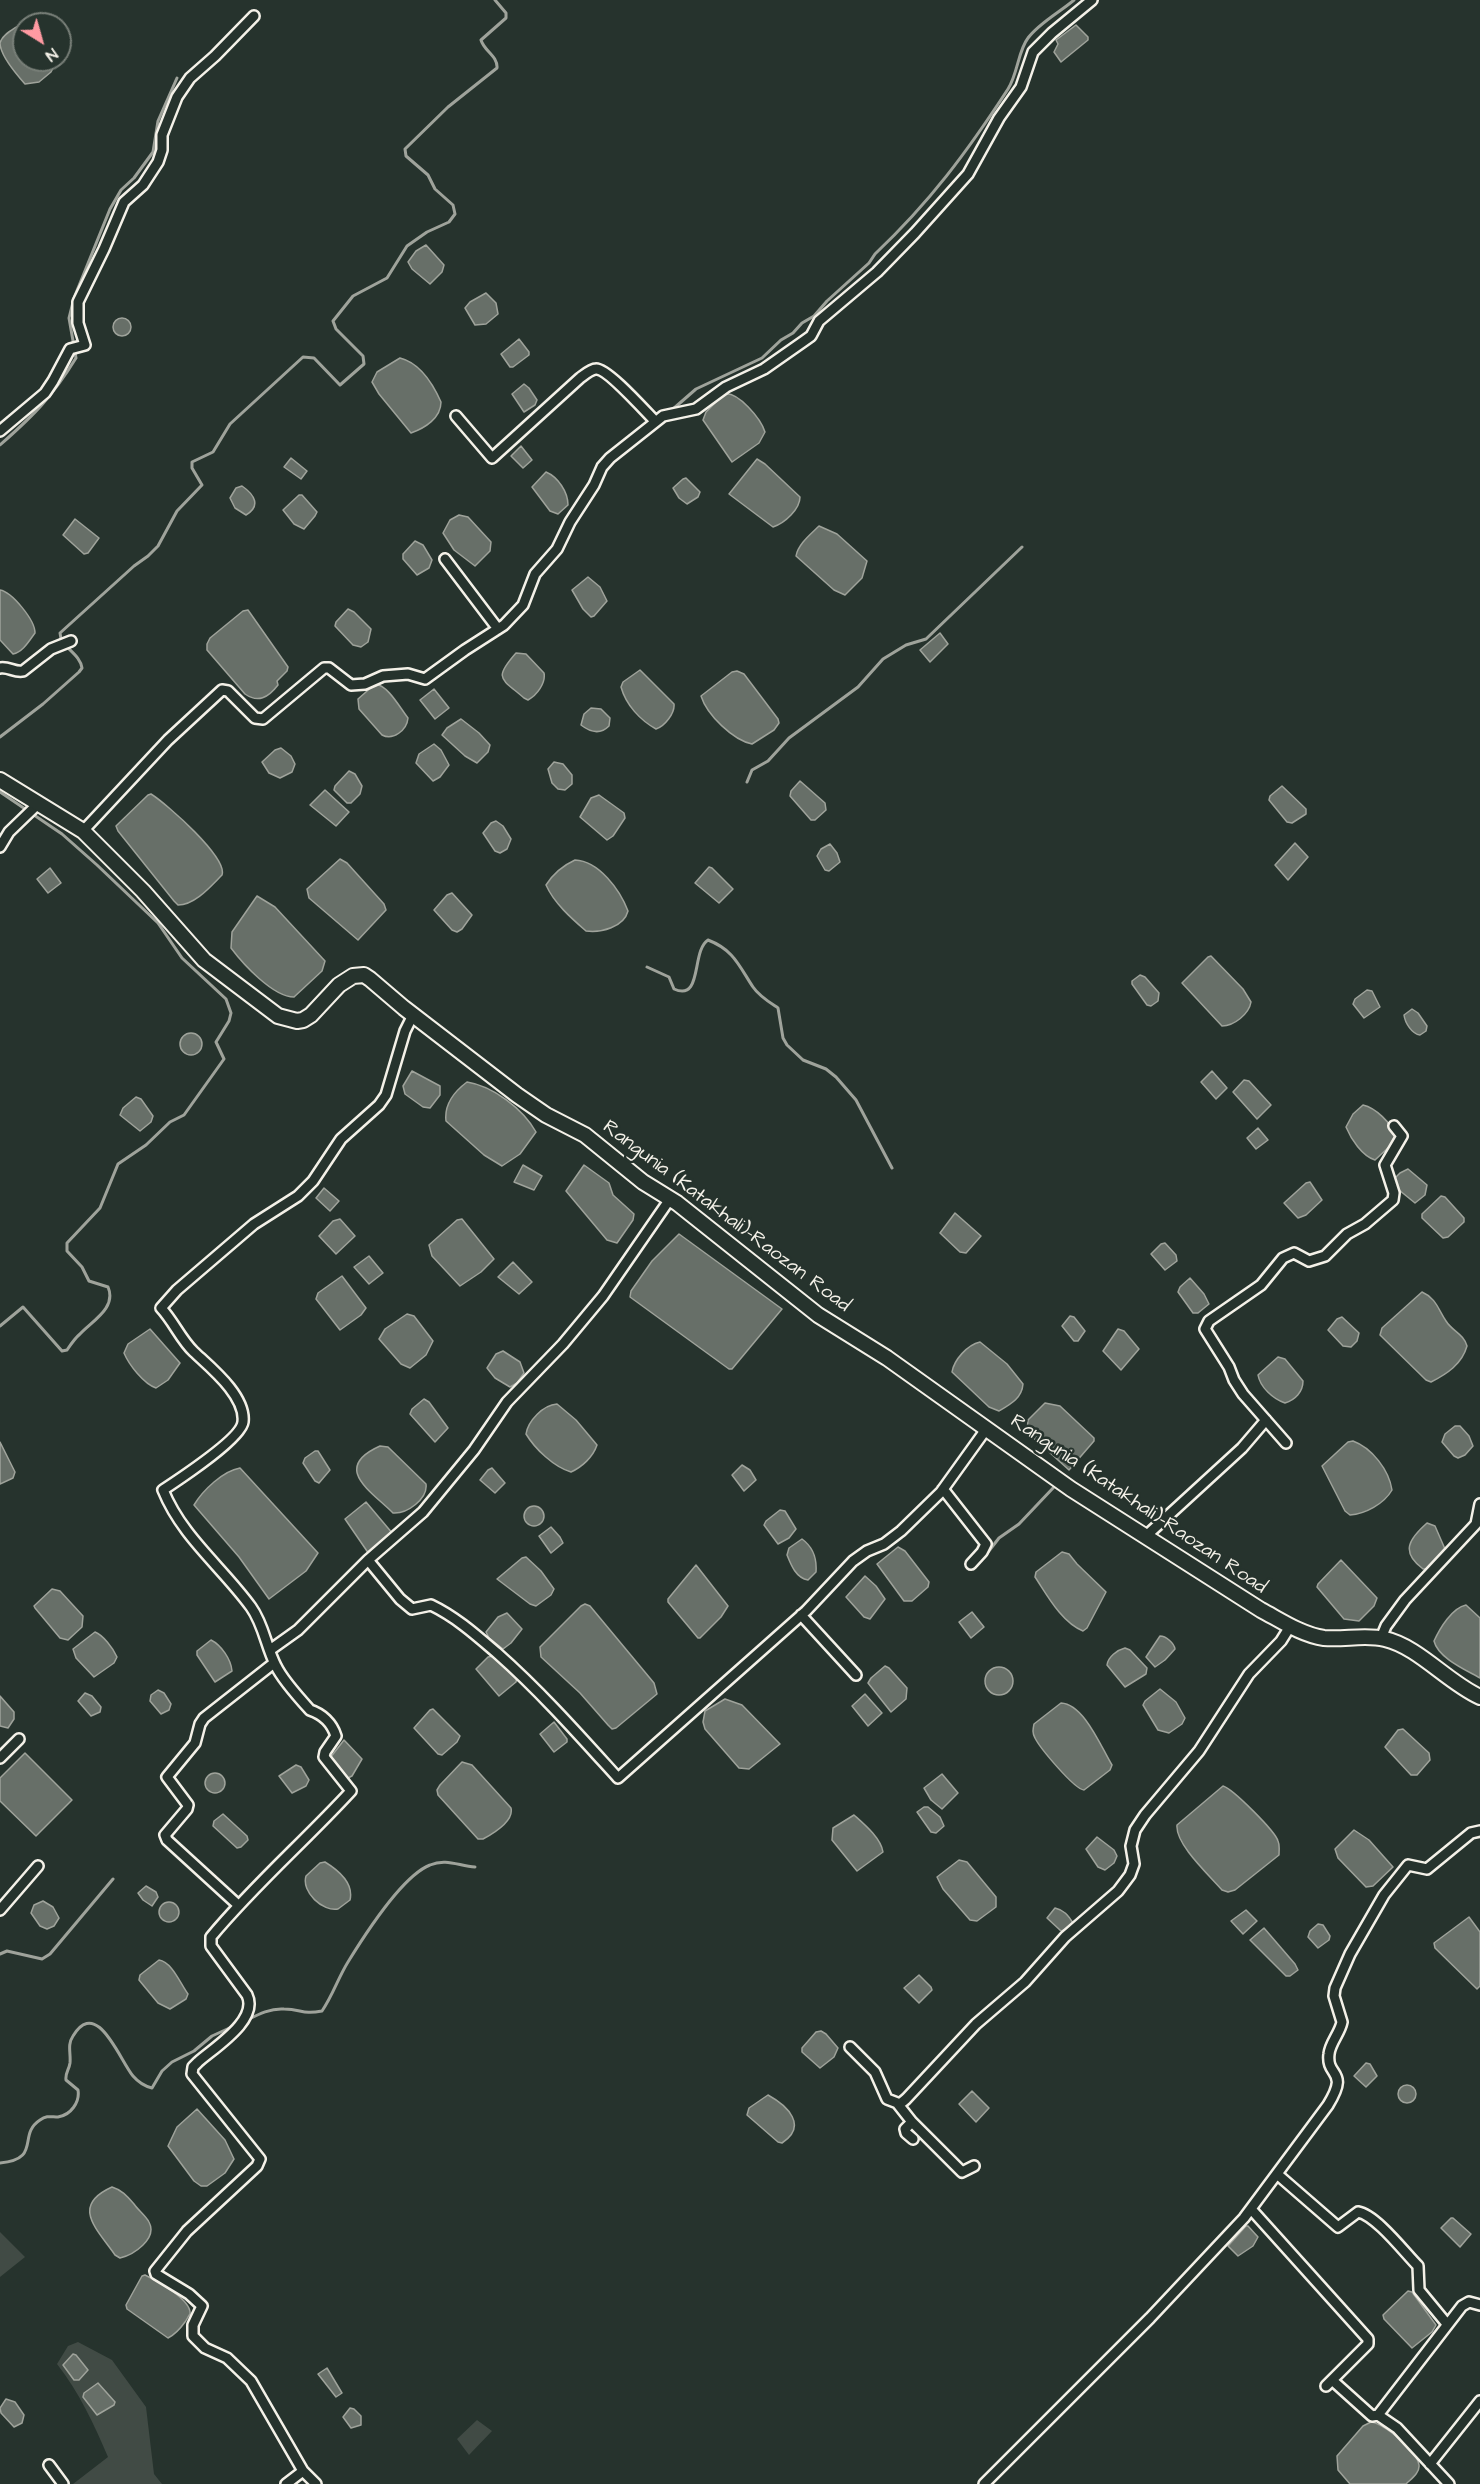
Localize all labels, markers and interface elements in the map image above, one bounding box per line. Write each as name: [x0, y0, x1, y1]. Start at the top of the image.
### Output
north arrow: [12, 12, 72, 72]
text: N: [41, 43, 62, 67]
street label: Rangunia (Katakhali)-Raozan Road: [597, 1116, 855, 1318]
street label: Rangunia (Katakhali)-Raozan Road: [1005, 1410, 1271, 1600]

